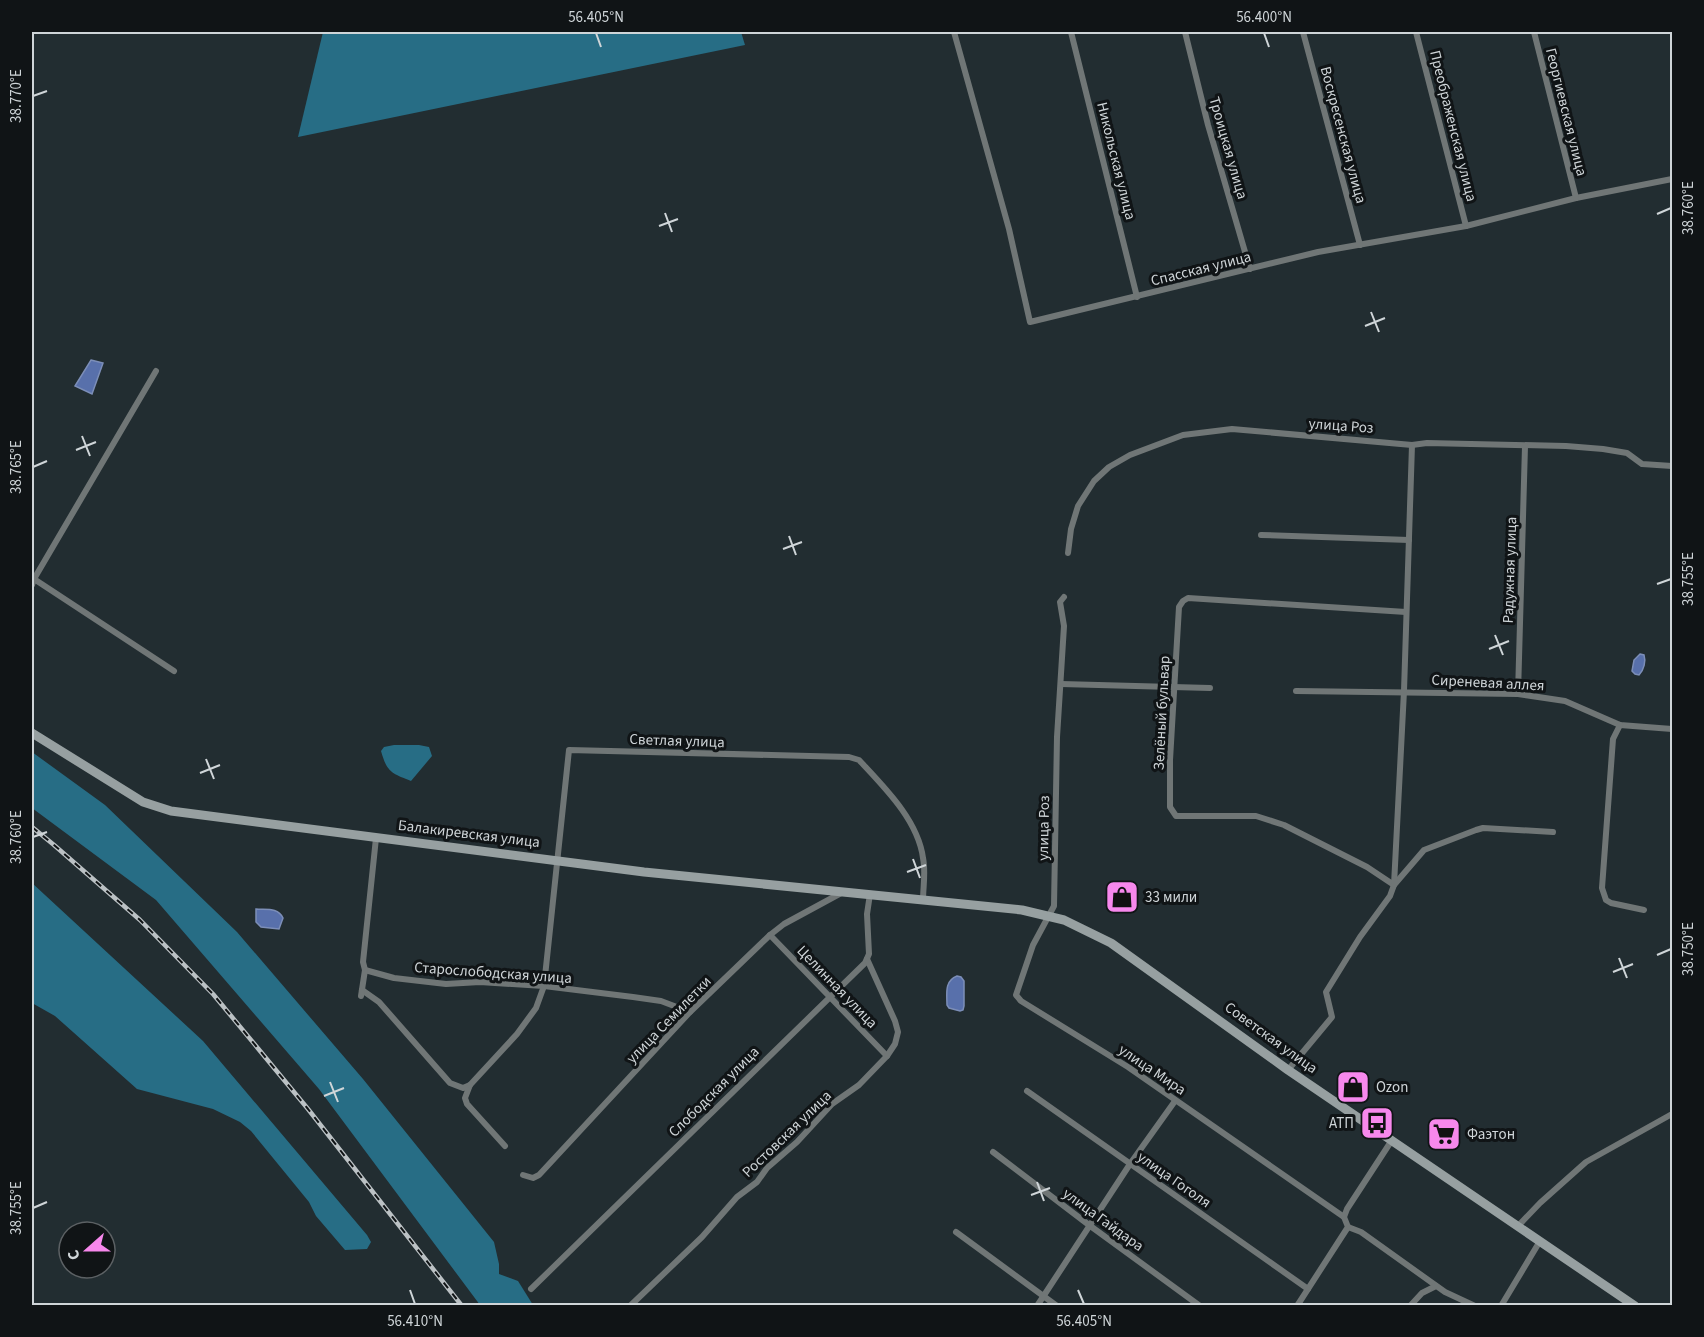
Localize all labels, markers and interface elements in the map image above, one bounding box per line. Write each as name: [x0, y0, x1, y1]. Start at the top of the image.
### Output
text: 56.405°N: [568, 7, 624, 28]
text: 56.400°N: [1236, 7, 1292, 28]
street label: Георгиевская улица: [1540, 46, 1592, 178]
street label: Преображенская улица: [1424, 48, 1482, 204]
street label: Воскресенская улица: [1315, 64, 1371, 206]
text: 38.770°E: [6, 69, 27, 123]
street label: Троицкая улица: [1203, 94, 1253, 202]
street label: Никольская улица: [1091, 100, 1141, 222]
text: 38.760°E: [1678, 181, 1699, 235]
street label: Спасская улица: [1149, 246, 1253, 292]
street label: улица Роз: [1308, 413, 1374, 439]
text: 38.765°E: [6, 440, 27, 494]
street label: Радужная улица: [1498, 516, 1522, 624]
text: 38.755°E: [1678, 552, 1699, 606]
street label: Зелёный бульвар: [1149, 655, 1175, 771]
street label: Сиреневая аллея: [1431, 670, 1545, 696]
street label: Светлая улица: [629, 729, 725, 753]
street label: улица Роз: [1033, 795, 1055, 861]
text: 38.760°E: [6, 810, 27, 864]
street label: Балакиревская улица: [397, 815, 541, 853]
shop icon: 33 мили: [1104, 879, 1140, 915]
place label: 33 мили: [1145, 887, 1197, 908]
text: 38.750°E: [1678, 922, 1699, 976]
street label: Целинная улица: [792, 941, 882, 1033]
street label: Старослободская улица: [414, 957, 572, 989]
street label: улица Семилетки: [622, 972, 716, 1068]
street label: Советская улица: [1220, 997, 1322, 1079]
street label: улица Мира: [1114, 1040, 1190, 1100]
street label: Слободская улица: [664, 1042, 764, 1142]
shop icon: Ozon: [1335, 1069, 1371, 1105]
place label: Ozon: [1376, 1077, 1408, 1098]
street label: Ростовская улица: [738, 1086, 836, 1182]
bus stop icon: АТП: [1359, 1105, 1395, 1141]
place label: АТП: [1329, 1113, 1354, 1134]
supermarket icon: Фаэтон: [1426, 1116, 1462, 1152]
place label: Фаэтон: [1467, 1124, 1515, 1145]
street label: улица Гоголя: [1133, 1147, 1215, 1213]
text: 38.755°E: [6, 1181, 27, 1235]
street label: улица Гайдара: [1058, 1183, 1148, 1257]
north arrow: [57, 1220, 117, 1280]
text: С: [62, 1247, 86, 1263]
text: 56.410°N: [387, 1311, 443, 1332]
text: 56.405°N: [1056, 1311, 1112, 1332]

